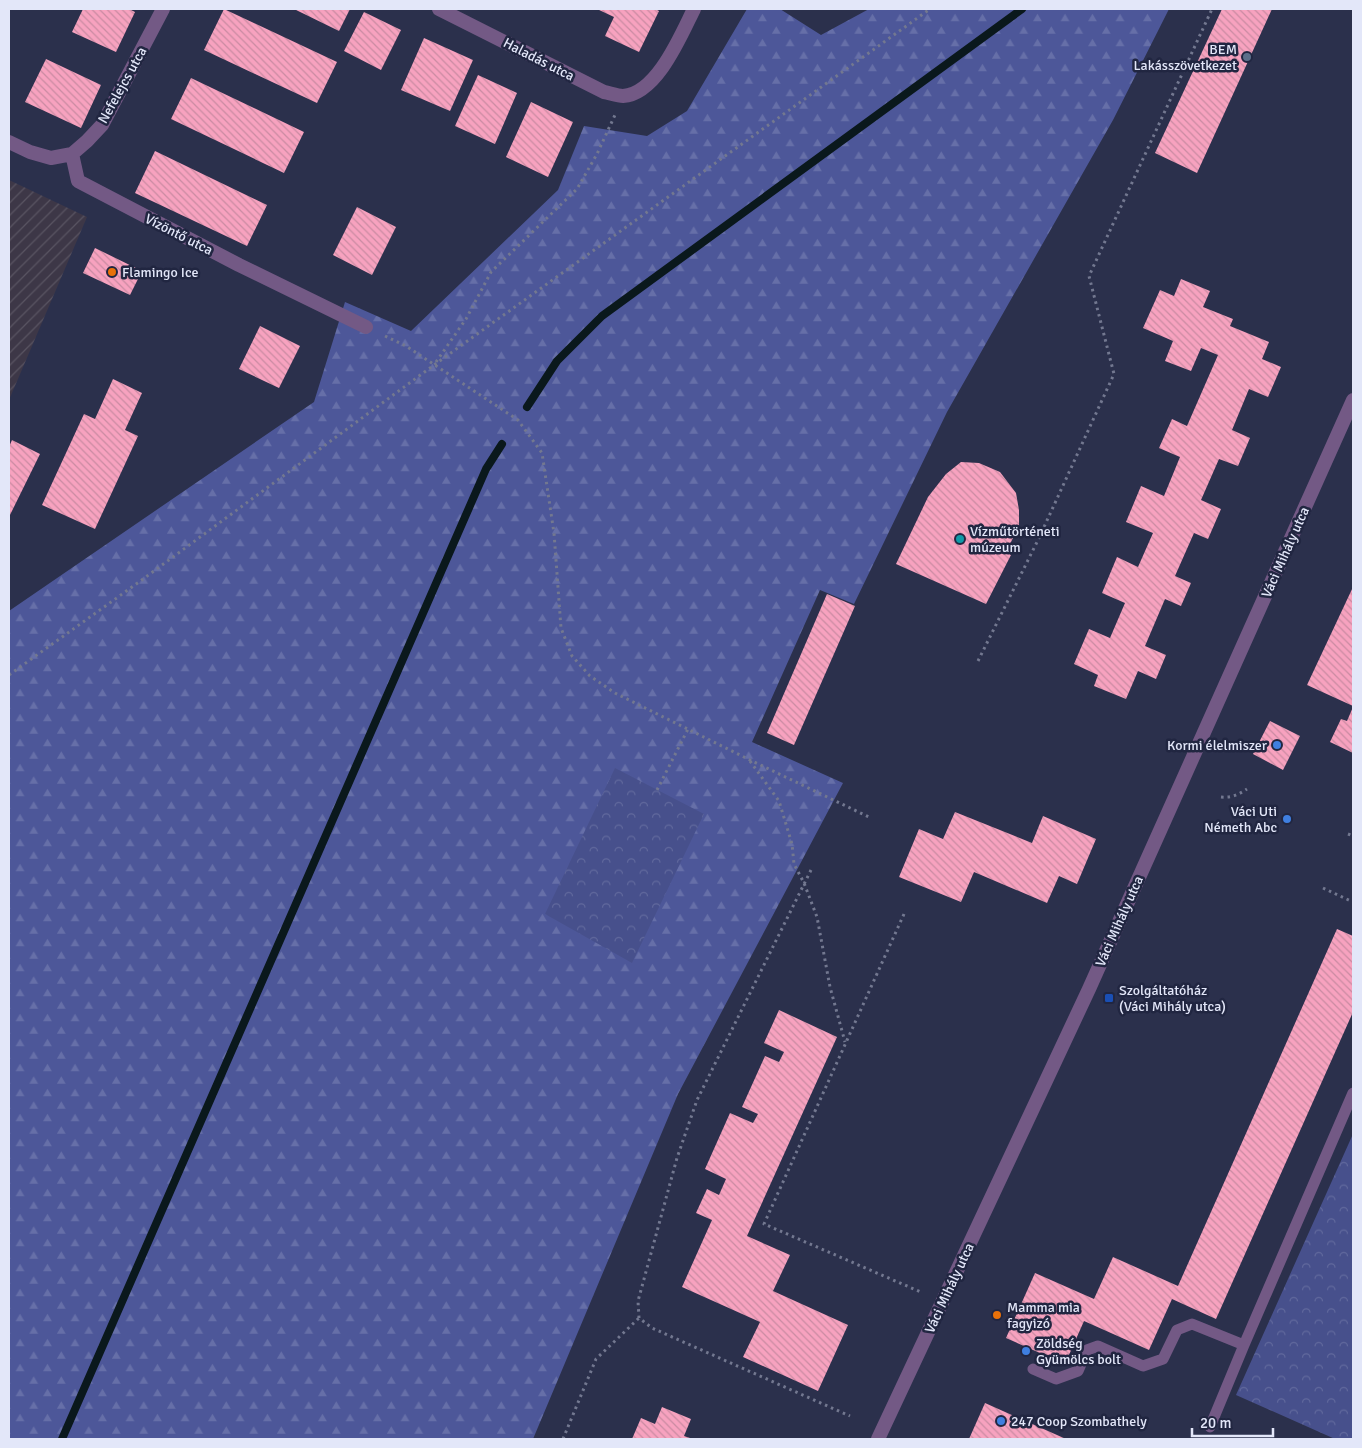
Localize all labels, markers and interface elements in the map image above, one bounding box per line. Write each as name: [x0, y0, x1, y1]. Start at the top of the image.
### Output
street label: Haladás utca: [500, 34, 577, 85]
place label: BEM Lakásszövetkezet: [1133, 41, 1237, 74]
street label: Nefelejcs utca: [94, 44, 150, 126]
marker: BEM Lakásszövetkezet: [1241, 51, 1253, 63]
street label: Vízöntő utca: [142, 210, 216, 259]
place label: Flamingo Ice: [122, 264, 199, 281]
marker: Flamingo Ice: [106, 266, 118, 278]
street label: Váci Mihály utca: [1258, 504, 1313, 600]
place label: Vízműtörténeti múzeum: [970, 523, 1060, 556]
marker: Vízműtörténeti múzeum: [954, 533, 966, 545]
place label: Kormi élelmiszer: [1167, 737, 1268, 754]
marker: Kormi élelmiszer: [1271, 739, 1283, 751]
place label: Váci Uti Németh Abc: [1204, 803, 1277, 836]
marker: Váci Uti Németh Abc: [1281, 813, 1293, 825]
street label: Váci Mihály utca: [1092, 873, 1147, 969]
place label: Szolgáltatóház (Váci Mihály utca): [1119, 982, 1226, 1015]
marker: Szolgáltatóház (Váci Mihály utca): [1103, 992, 1115, 1004]
street label: Váci Mihály utca: [921, 1240, 978, 1336]
place label: Mamma mia fagyizó: [1007, 1299, 1080, 1332]
marker: Mamma mia fagyizó: [991, 1309, 1003, 1321]
place label: Zöldség Gyümölcs bolt: [1036, 1335, 1121, 1368]
marker: Zöldség Gyümölcs bolt: [1020, 1345, 1032, 1357]
scale bar: [1192, 1406, 1273, 1438]
place label: 247 Coop Szombathely: [1011, 1413, 1147, 1430]
text: 20 m: [1200, 1414, 1231, 1432]
marker: 247 Coop Szombathely: [995, 1415, 1007, 1427]

